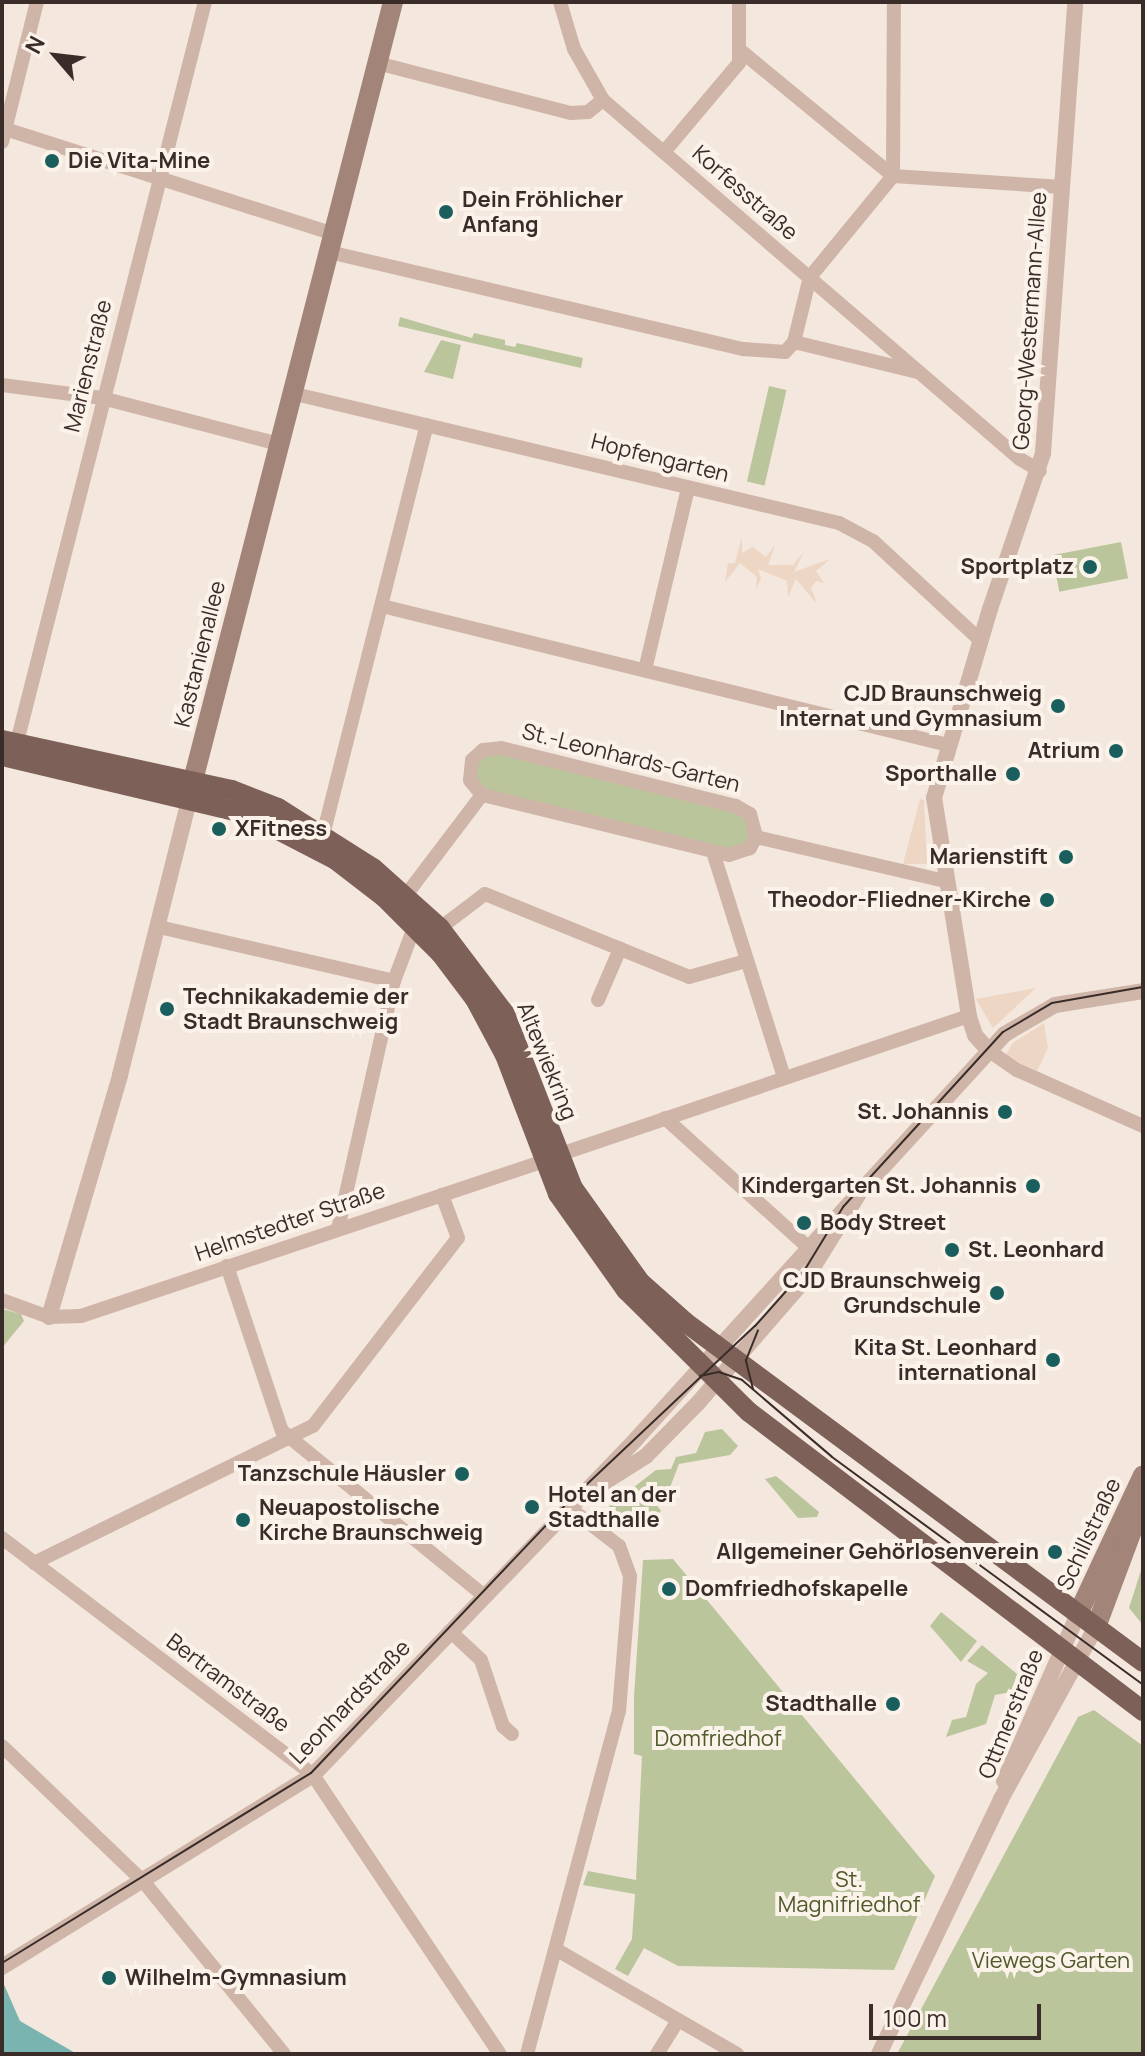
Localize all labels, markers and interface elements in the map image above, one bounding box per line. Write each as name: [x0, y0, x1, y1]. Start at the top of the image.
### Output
north arrow: [16, 16, 96, 96]
text: N: [18, 31, 52, 59]
street label: Korfesstraße: [687, 140, 803, 246]
place label: Die Vita-Mine: [68, 148, 210, 174]
marker: Die Vita-Mine: [43, 152, 61, 170]
place label: Dein Fröhlicher Anfang: [462, 186, 623, 238]
street label: Georg-Westermann-Allee: [1008, 191, 1052, 451]
marker: Dein Fröhlicher Anfang: [437, 203, 455, 221]
street label: Marienstraße: [59, 297, 117, 435]
street label: Hopfengarten: [588, 428, 732, 488]
place label: Sportplatz: [960, 554, 1074, 580]
marker: Sportplatz: [1081, 558, 1099, 576]
street label: Kastanienallee: [169, 578, 231, 730]
place label: CJD Braunschweig Internat und Gymnasium: [779, 680, 1042, 732]
marker: CJD Braunschweig Internat und Gymnasium: [1049, 697, 1067, 715]
street label: St.-Leonhards-Garten: [519, 718, 743, 798]
place label: Atrium: [1028, 738, 1100, 764]
marker: Atrium: [1107, 742, 1125, 760]
place label: Sporthalle: [885, 761, 997, 787]
marker: Sporthalle: [1004, 765, 1022, 783]
place label: XFitness: [235, 816, 327, 842]
marker: XFitness: [210, 820, 228, 838]
place label: Marienstift: [929, 844, 1048, 870]
marker: Marienstift: [1055, 846, 1077, 868]
place label: Theodor-Fliedner-Kirche: [768, 887, 1031, 913]
marker: Theodor-Fliedner-Kirche: [1038, 891, 1056, 909]
place label: Technikakademie der Stadt Braunschweig: [183, 983, 409, 1034]
street label: Altewiekring: [511, 998, 583, 1124]
marker: Technikakademie der Stadt Braunschweig: [158, 1000, 176, 1018]
place label: St. Johannis: [857, 1099, 989, 1125]
marker: St. Johannis: [996, 1103, 1014, 1121]
place label: Kindergarten St. Johannis: [741, 1173, 1017, 1199]
street label: Helmstedter Straße: [192, 1177, 388, 1267]
marker: Kindergarten St. Johannis: [1024, 1177, 1042, 1195]
place label: Body Street: [820, 1210, 946, 1236]
marker: Body Street: [795, 1214, 813, 1232]
place label: St. Leonhard: [968, 1237, 1104, 1263]
marker: St. Leonhard: [943, 1241, 961, 1259]
place label: CJD Braunschweig Grundschule: [783, 1267, 981, 1318]
marker: CJD Braunschweig Grundschule: [988, 1284, 1006, 1302]
place label: Kita St. Leonhard international: [854, 1334, 1037, 1386]
marker: Kita St. Leonhard international: [1044, 1351, 1062, 1369]
place label: Tanzschule Häusler: [238, 1461, 446, 1487]
marker: Tanzschule Häusler: [453, 1465, 471, 1483]
street label: Schillstraße: [1052, 1474, 1126, 1594]
place label: Hotel an der Stadthalle: [548, 1481, 677, 1532]
place label: Neuapostolische Kirche Braunschweig: [259, 1494, 483, 1546]
marker: Hotel an der Stadthalle: [523, 1498, 541, 1516]
marker: Neuapostolische Kirche Braunschweig: [234, 1511, 252, 1529]
place label: Allgemeiner Gehörlosenverein: [716, 1539, 1039, 1565]
marker: Allgemeiner Gehörlosenverein: [1046, 1543, 1064, 1561]
place label: Domfriedhofskapelle: [685, 1576, 908, 1602]
marker: Domfriedhofskapelle: [660, 1580, 678, 1598]
street label: Bertramstraße: [161, 1628, 295, 1738]
street label: Leonhardstraße: [284, 1634, 416, 1770]
street label: Ottmerstraße: [973, 1645, 1049, 1783]
place label: Stadthalle: [765, 1691, 877, 1717]
marker: Stadthalle: [884, 1695, 902, 1713]
park label: Domfriedhof: [654, 1726, 782, 1752]
park label: St. Magnifriedhof: [778, 1866, 920, 1918]
park label: Viewegs Garten: [972, 1948, 1130, 1974]
place label: Wilhelm-Gymnasium: [125, 1965, 347, 1991]
marker: Wilhelm-Gymnasium: [100, 1969, 118, 1987]
scale bar: [873, 1988, 1045, 2038]
text: 100 m: [883, 2001, 947, 2034]

